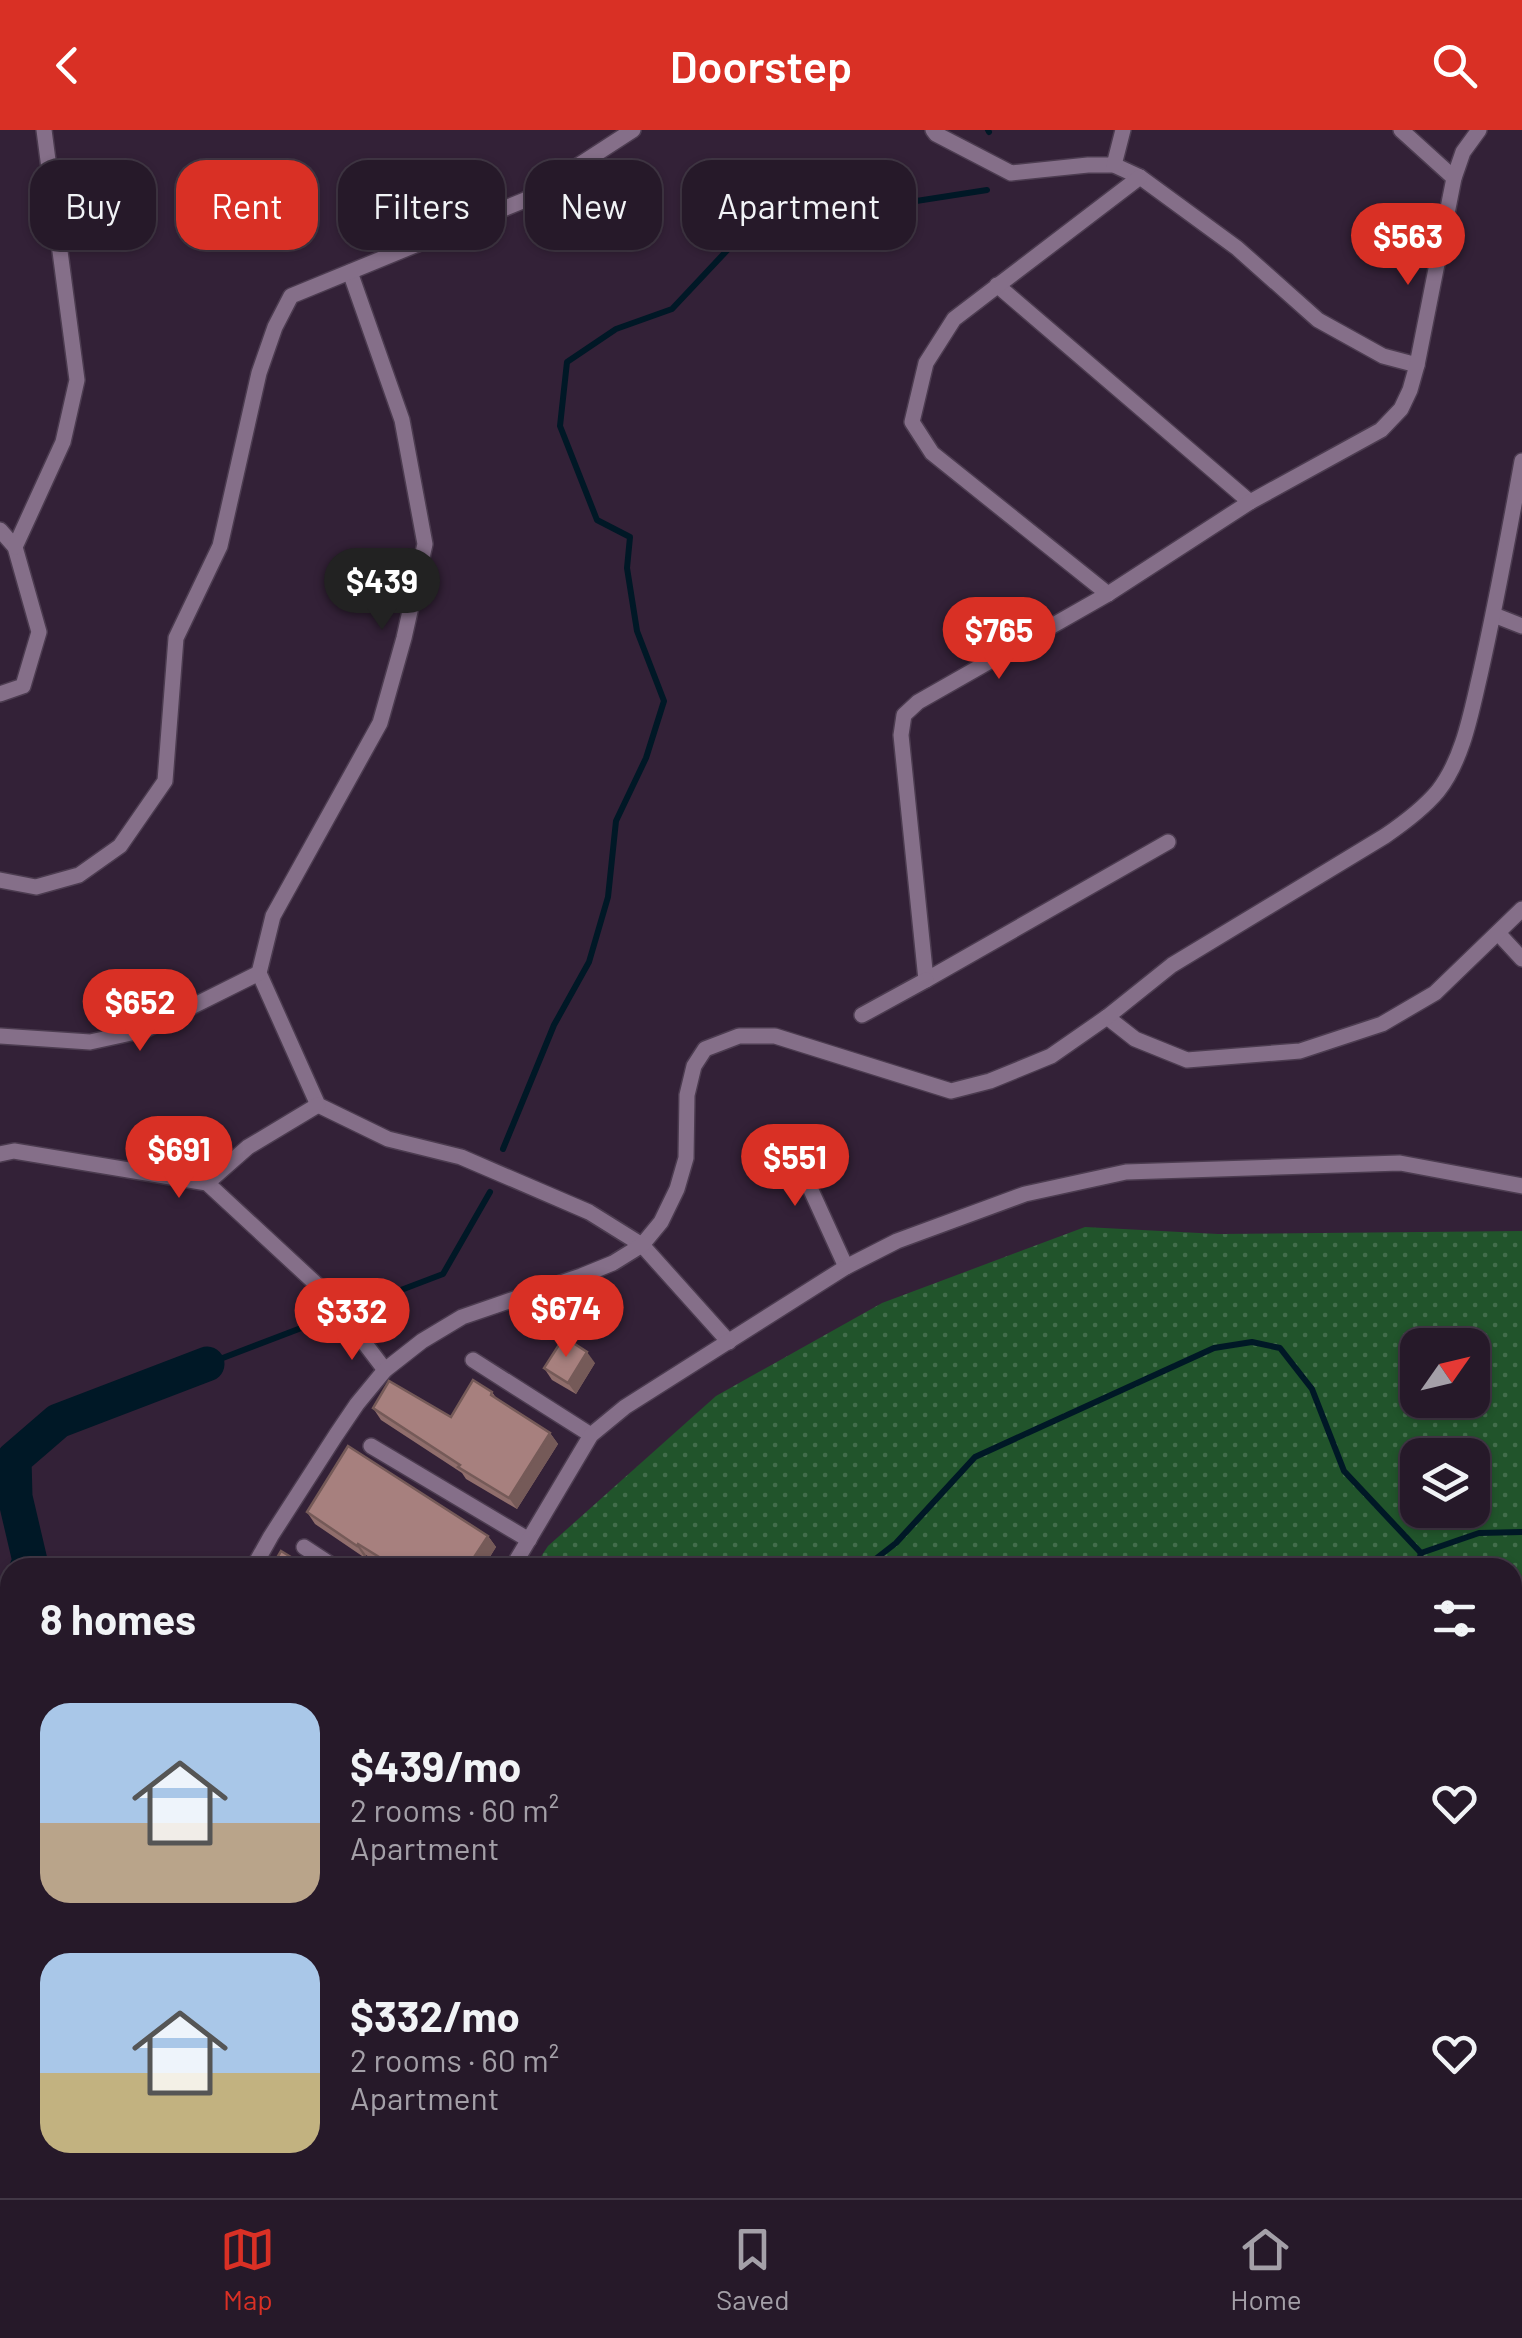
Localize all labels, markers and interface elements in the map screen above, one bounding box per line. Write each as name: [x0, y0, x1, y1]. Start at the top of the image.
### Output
icon: back: [40, 38, 95, 93]
text: Doorstep: [670, 38, 852, 92]
icon: search: [1427, 38, 1482, 93]
chip: Buy: [30, 160, 156, 250]
chip: Rent: [176, 160, 318, 250]
chip: Filters: [338, 160, 505, 250]
chip: New: [525, 160, 662, 250]
chip: Apartment: [682, 160, 916, 250]
pin: $563: [1349, 203, 1467, 288]
text: $563: [1373, 216, 1443, 254]
pin: $439: [323, 548, 441, 633]
text: $439: [346, 561, 418, 599]
pin: $765: [940, 597, 1058, 682]
text: $765: [965, 610, 1033, 648]
pin: $652: [81, 969, 199, 1054]
text: $652: [105, 982, 175, 1020]
pin: $691: [120, 1116, 238, 1201]
pin: $551: [736, 1124, 854, 1209]
text: $691: [147, 1129, 211, 1167]
text: $551: [763, 1137, 827, 1175]
pin: $674: [507, 1275, 625, 1360]
pin: $332: [293, 1278, 411, 1363]
text: $674: [531, 1288, 601, 1326]
text: $332: [317, 1291, 387, 1329]
north arrow: [1400, 1328, 1490, 1418]
map controls: [1400, 1328, 1490, 1528]
button: layers: [1400, 1438, 1490, 1528]
icon: filters: [1427, 1591, 1482, 1646]
text: 8 homes: [40, 1593, 196, 1643]
text: $439/mo: [350, 1740, 521, 1790]
icon: home: [120, 1743, 240, 1863]
icon: heart: [1427, 1776, 1482, 1831]
text: 2 rooms · 60 m²: [350, 1790, 559, 1828]
text: Apartment: [350, 1828, 499, 1866]
text: $332/mo: [350, 1990, 520, 2040]
icon: home: [120, 1993, 240, 2113]
icon: heart: [1427, 2026, 1482, 2081]
text: 2 rooms · 60 m²: [350, 2040, 559, 2078]
text: Apartment: [350, 2078, 499, 2116]
tab: Map: [220, 2222, 275, 2316]
tab: Saved: [716, 2222, 789, 2316]
tab: Home: [1230, 2222, 1302, 2316]

